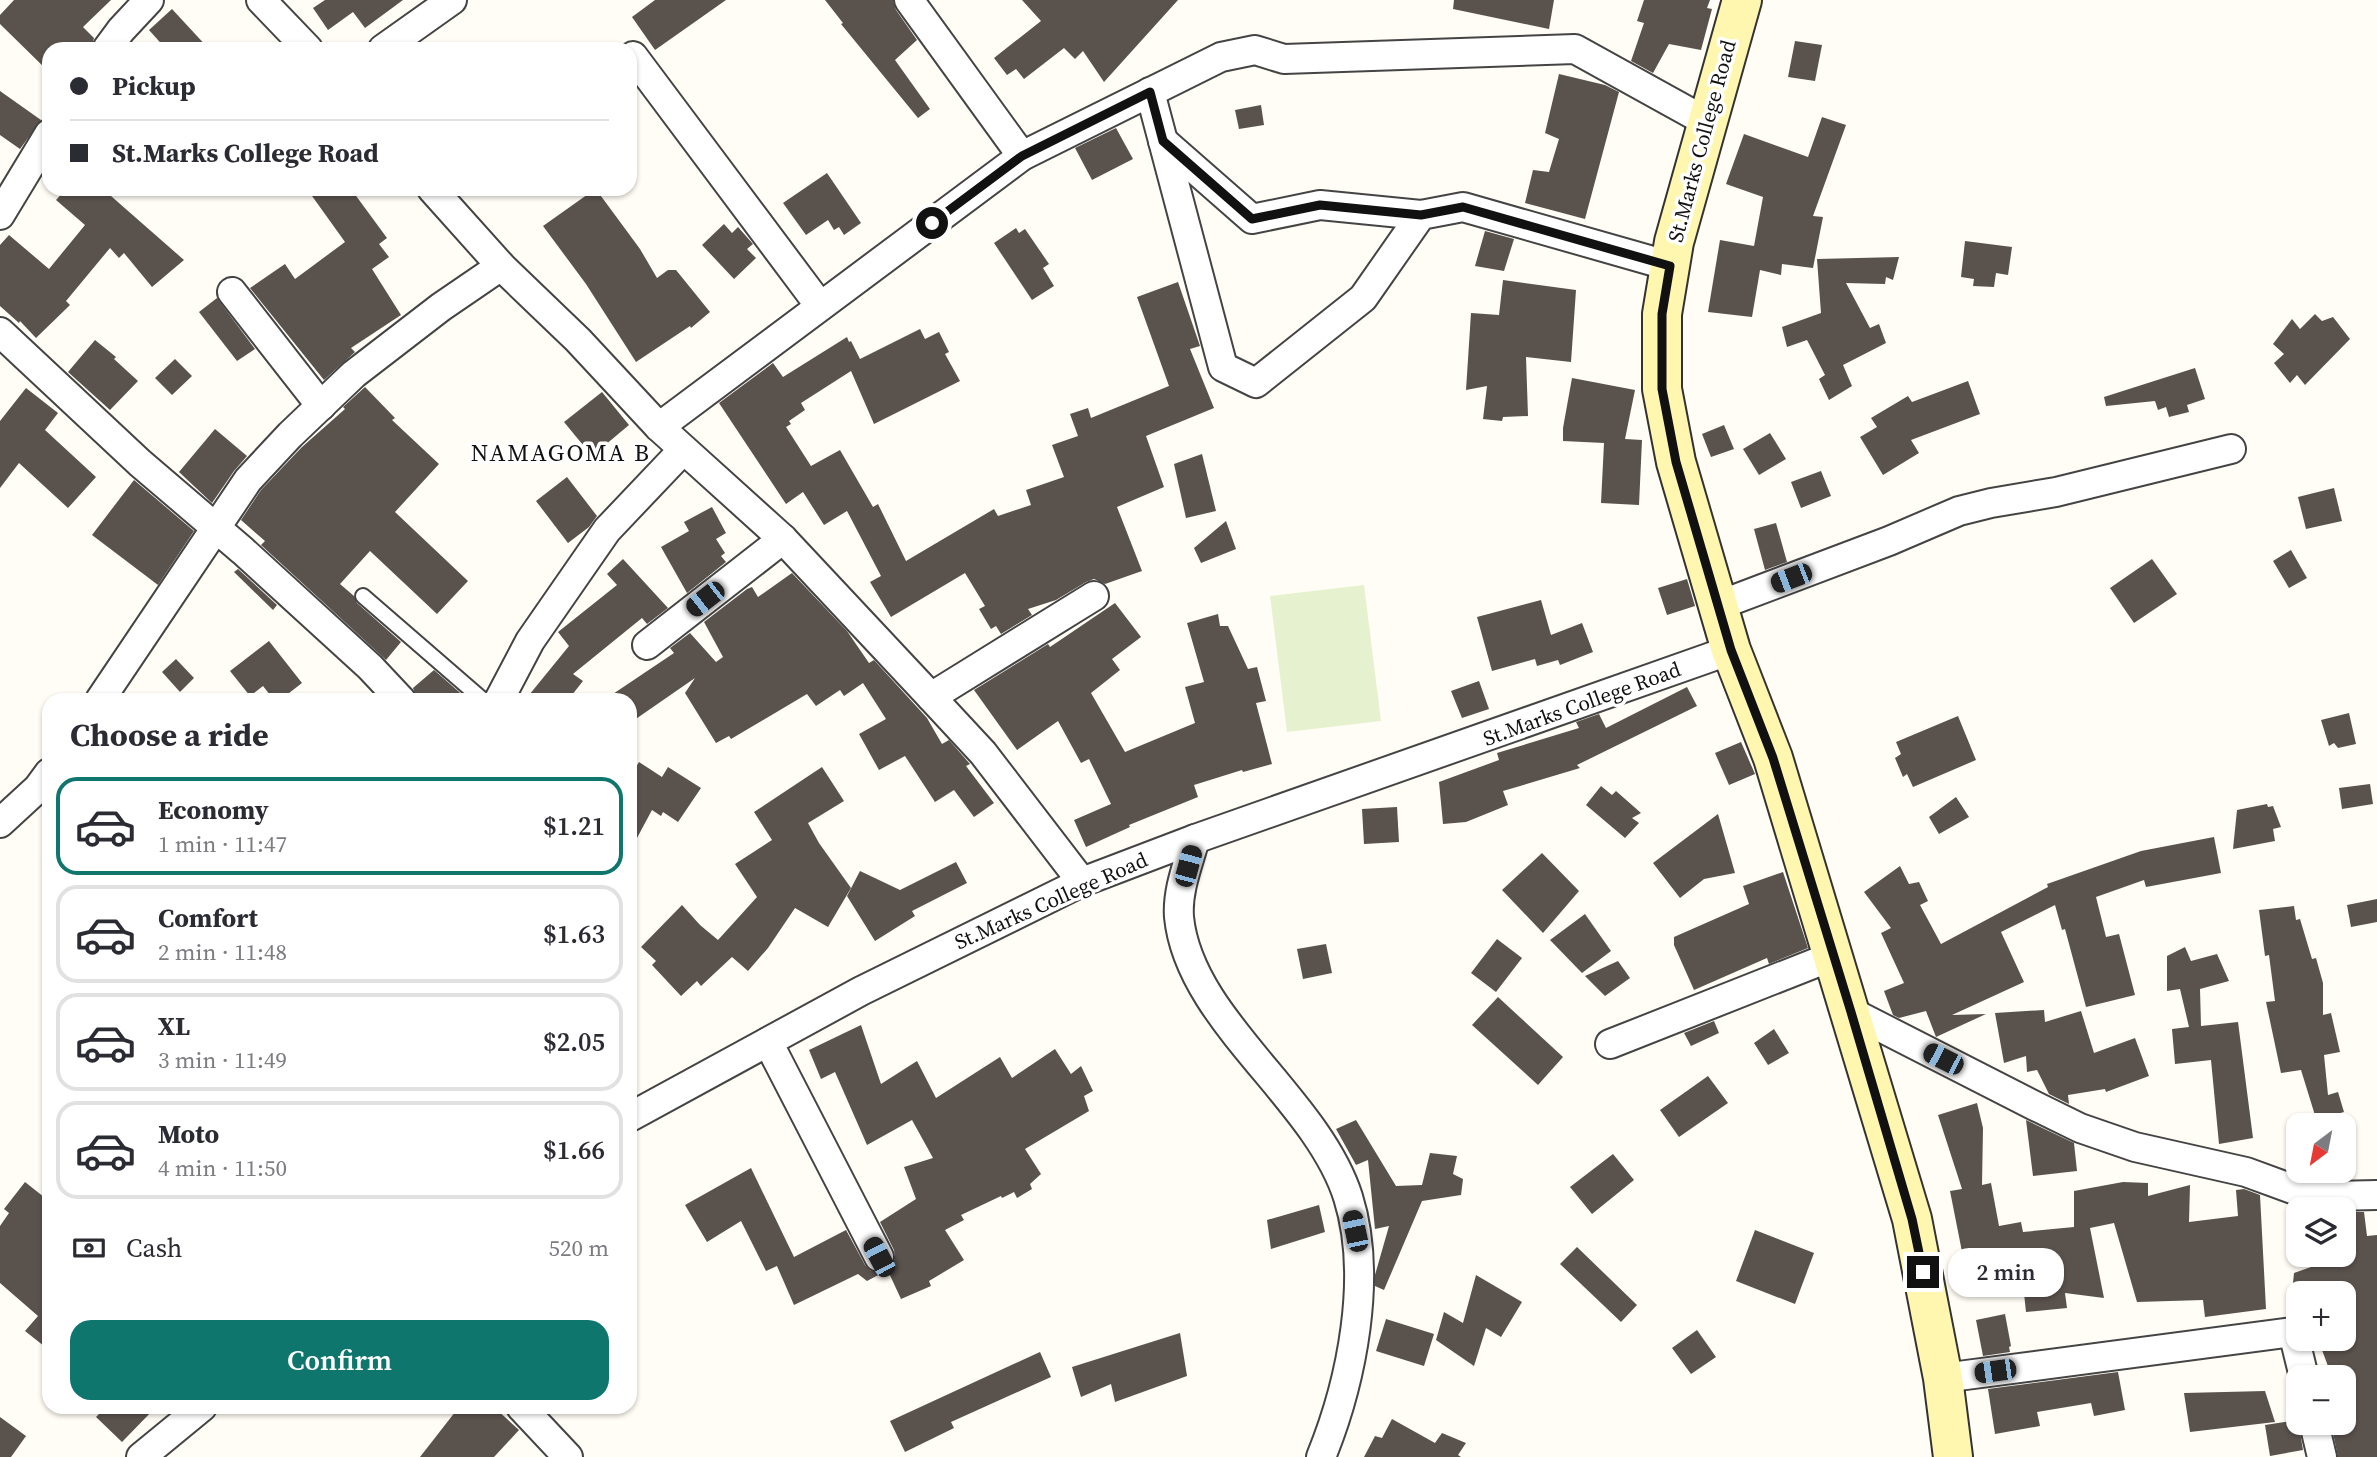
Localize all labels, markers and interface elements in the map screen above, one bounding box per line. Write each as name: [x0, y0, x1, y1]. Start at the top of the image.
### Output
street label: St.Marks College Road: [1661, 36, 1743, 245]
text: Pickup: [112, 68, 196, 104]
text: St.Marks College Road: [112, 135, 379, 171]
route start: [916, 207, 948, 239]
district label: NAMAGOMA B: [471, 436, 651, 469]
car: [1768, 561, 1815, 595]
car: [682, 578, 729, 620]
street label: St.Marks College Road: [1479, 654, 1685, 753]
text: Choose a ride: [70, 713, 269, 757]
text: Economy: [158, 792, 269, 828]
icon: car: [74, 795, 137, 858]
text: $1.21: [543, 808, 605, 844]
text: 1 min · 11:47: [158, 828, 287, 860]
car: [1173, 843, 1204, 889]
street label: St.Marks College Road: [950, 845, 1152, 956]
text: Comfort: [158, 900, 258, 936]
icon: car: [74, 903, 137, 966]
text: $1.63: [543, 916, 605, 952]
text: 2 min · 11:48: [158, 936, 287, 968]
text: XL: [158, 1008, 190, 1044]
icon: car: [74, 1011, 137, 1074]
text: $2.05: [543, 1024, 605, 1060]
car: [1920, 1040, 1967, 1078]
text: 3 min · 11:49: [158, 1044, 287, 1076]
north arrow: [2286, 1113, 2356, 1183]
map controls: [2286, 1113, 2356, 1435]
text: Moto: [158, 1116, 219, 1152]
icon: car: [74, 1119, 137, 1182]
text: $1.66: [543, 1132, 605, 1168]
text: 4 min · 11:50: [158, 1152, 287, 1184]
button: layers: [2286, 1197, 2356, 1267]
car: [1341, 1208, 1370, 1254]
icon: cash: [70, 1229, 108, 1267]
text: Cash: [126, 1230, 182, 1266]
text: 520 m: [548, 1232, 609, 1264]
car: [860, 1234, 899, 1280]
callout: 2 min: [1948, 1248, 2063, 1296]
route end: [1907, 1256, 1939, 1288]
text: 2 min: [1976, 1256, 2036, 1288]
button: +: [2286, 1281, 2356, 1351]
button: Confirm: [70, 1320, 609, 1400]
car: [1973, 1358, 2018, 1384]
button: −: [2286, 1365, 2356, 1435]

